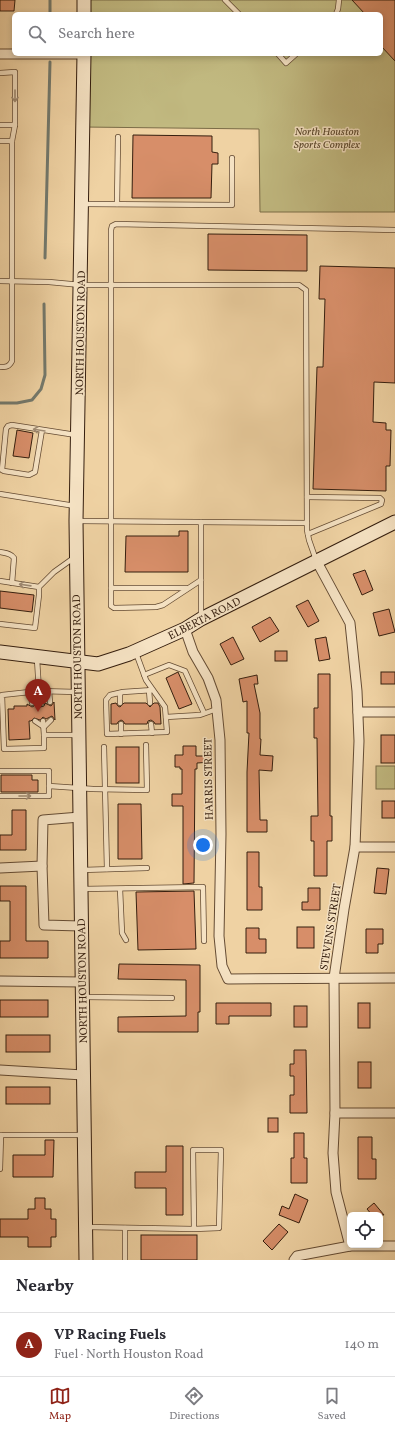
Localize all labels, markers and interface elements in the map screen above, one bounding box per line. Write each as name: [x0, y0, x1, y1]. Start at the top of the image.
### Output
search box: [12, 12, 383, 56]
icon: search: [26, 23, 48, 45]
text: Search here: [58, 24, 135, 45]
one-way arrow: [11, 89, 19, 102]
park label: North Houston Sports Complex: [294, 125, 360, 153]
street label: NORTH HOUSTON ROAD: [73, 270, 90, 396]
one-way arrow: [33, 425, 46, 433]
one-way arrow: [19, 581, 32, 589]
street label: NORTH HOUSTON ROAD: [70, 594, 87, 720]
street label: ELBERTA ROAD: [166, 595, 244, 644]
pin: A: [25, 679, 51, 712]
street label: HARRIS STREET: [201, 737, 218, 820]
one-way arrow: [18, 792, 31, 800]
your location: [193, 835, 213, 855]
street label: STEVENS STREET: [317, 882, 346, 972]
street label: NORTH HOUSTON ROAD: [75, 918, 92, 1044]
map controls: [347, 1212, 383, 1248]
button: locate: [347, 1212, 383, 1248]
text: Nearby: [16, 1275, 74, 1298]
text: VP Racing Fuels: [54, 1325, 166, 1346]
text: A: [24, 1336, 34, 1354]
text: 140 m: [345, 1336, 379, 1354]
text: Fuel · North Houston Road: [54, 1346, 204, 1364]
tab: Map: [49, 1385, 71, 1424]
tab: Directions: [169, 1385, 220, 1424]
tab: Saved: [318, 1385, 346, 1424]

